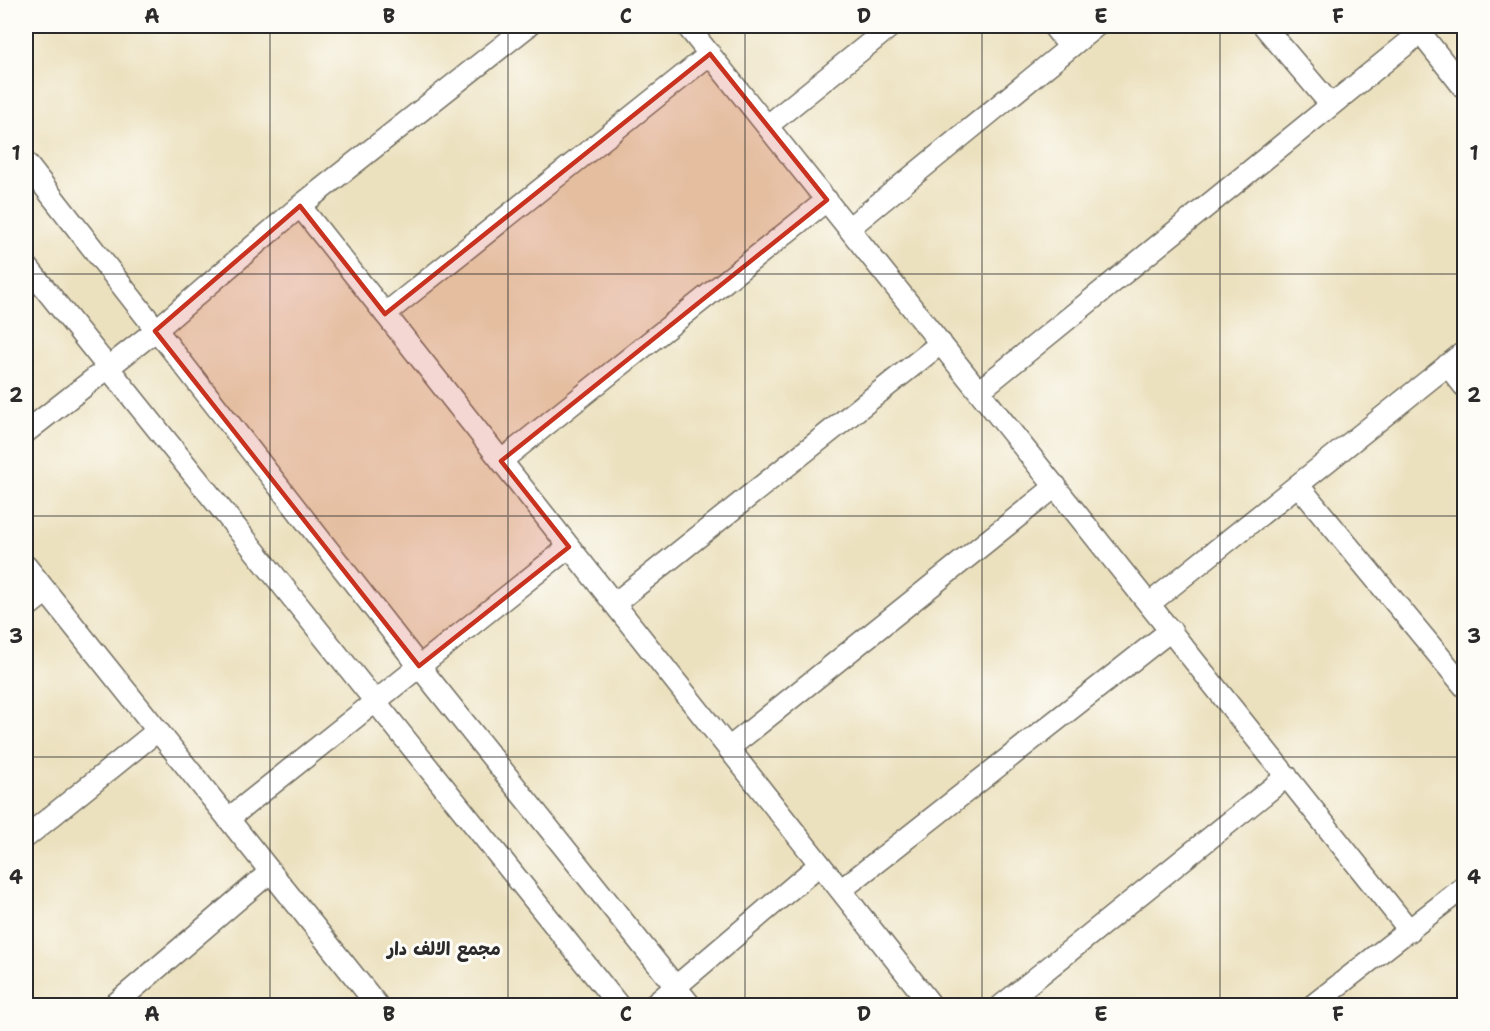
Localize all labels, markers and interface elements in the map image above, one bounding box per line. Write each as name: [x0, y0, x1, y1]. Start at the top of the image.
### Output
text: A: [144, 3, 160, 29]
text: B: [383, 3, 395, 29]
text: C: [620, 3, 632, 29]
text: D: [857, 3, 871, 29]
text: E: [1094, 3, 1108, 29]
text: F: [1332, 3, 1344, 29]
text: 1: [11, 140, 21, 166]
text: 1: [1469, 140, 1479, 166]
text: 2: [9, 382, 23, 408]
text: 2: [1467, 382, 1481, 408]
text: 3: [9, 623, 23, 649]
text: 3: [1467, 623, 1481, 649]
text: 4: [9, 864, 23, 890]
text: 4: [1467, 864, 1481, 890]
district label: مجمع الالف دار: [385, 937, 501, 962]
text: A: [144, 1001, 160, 1027]
text: B: [383, 1001, 395, 1027]
text: C: [620, 1001, 632, 1027]
text: D: [857, 1001, 871, 1027]
text: E: [1094, 1001, 1108, 1027]
text: F: [1332, 1001, 1344, 1027]

